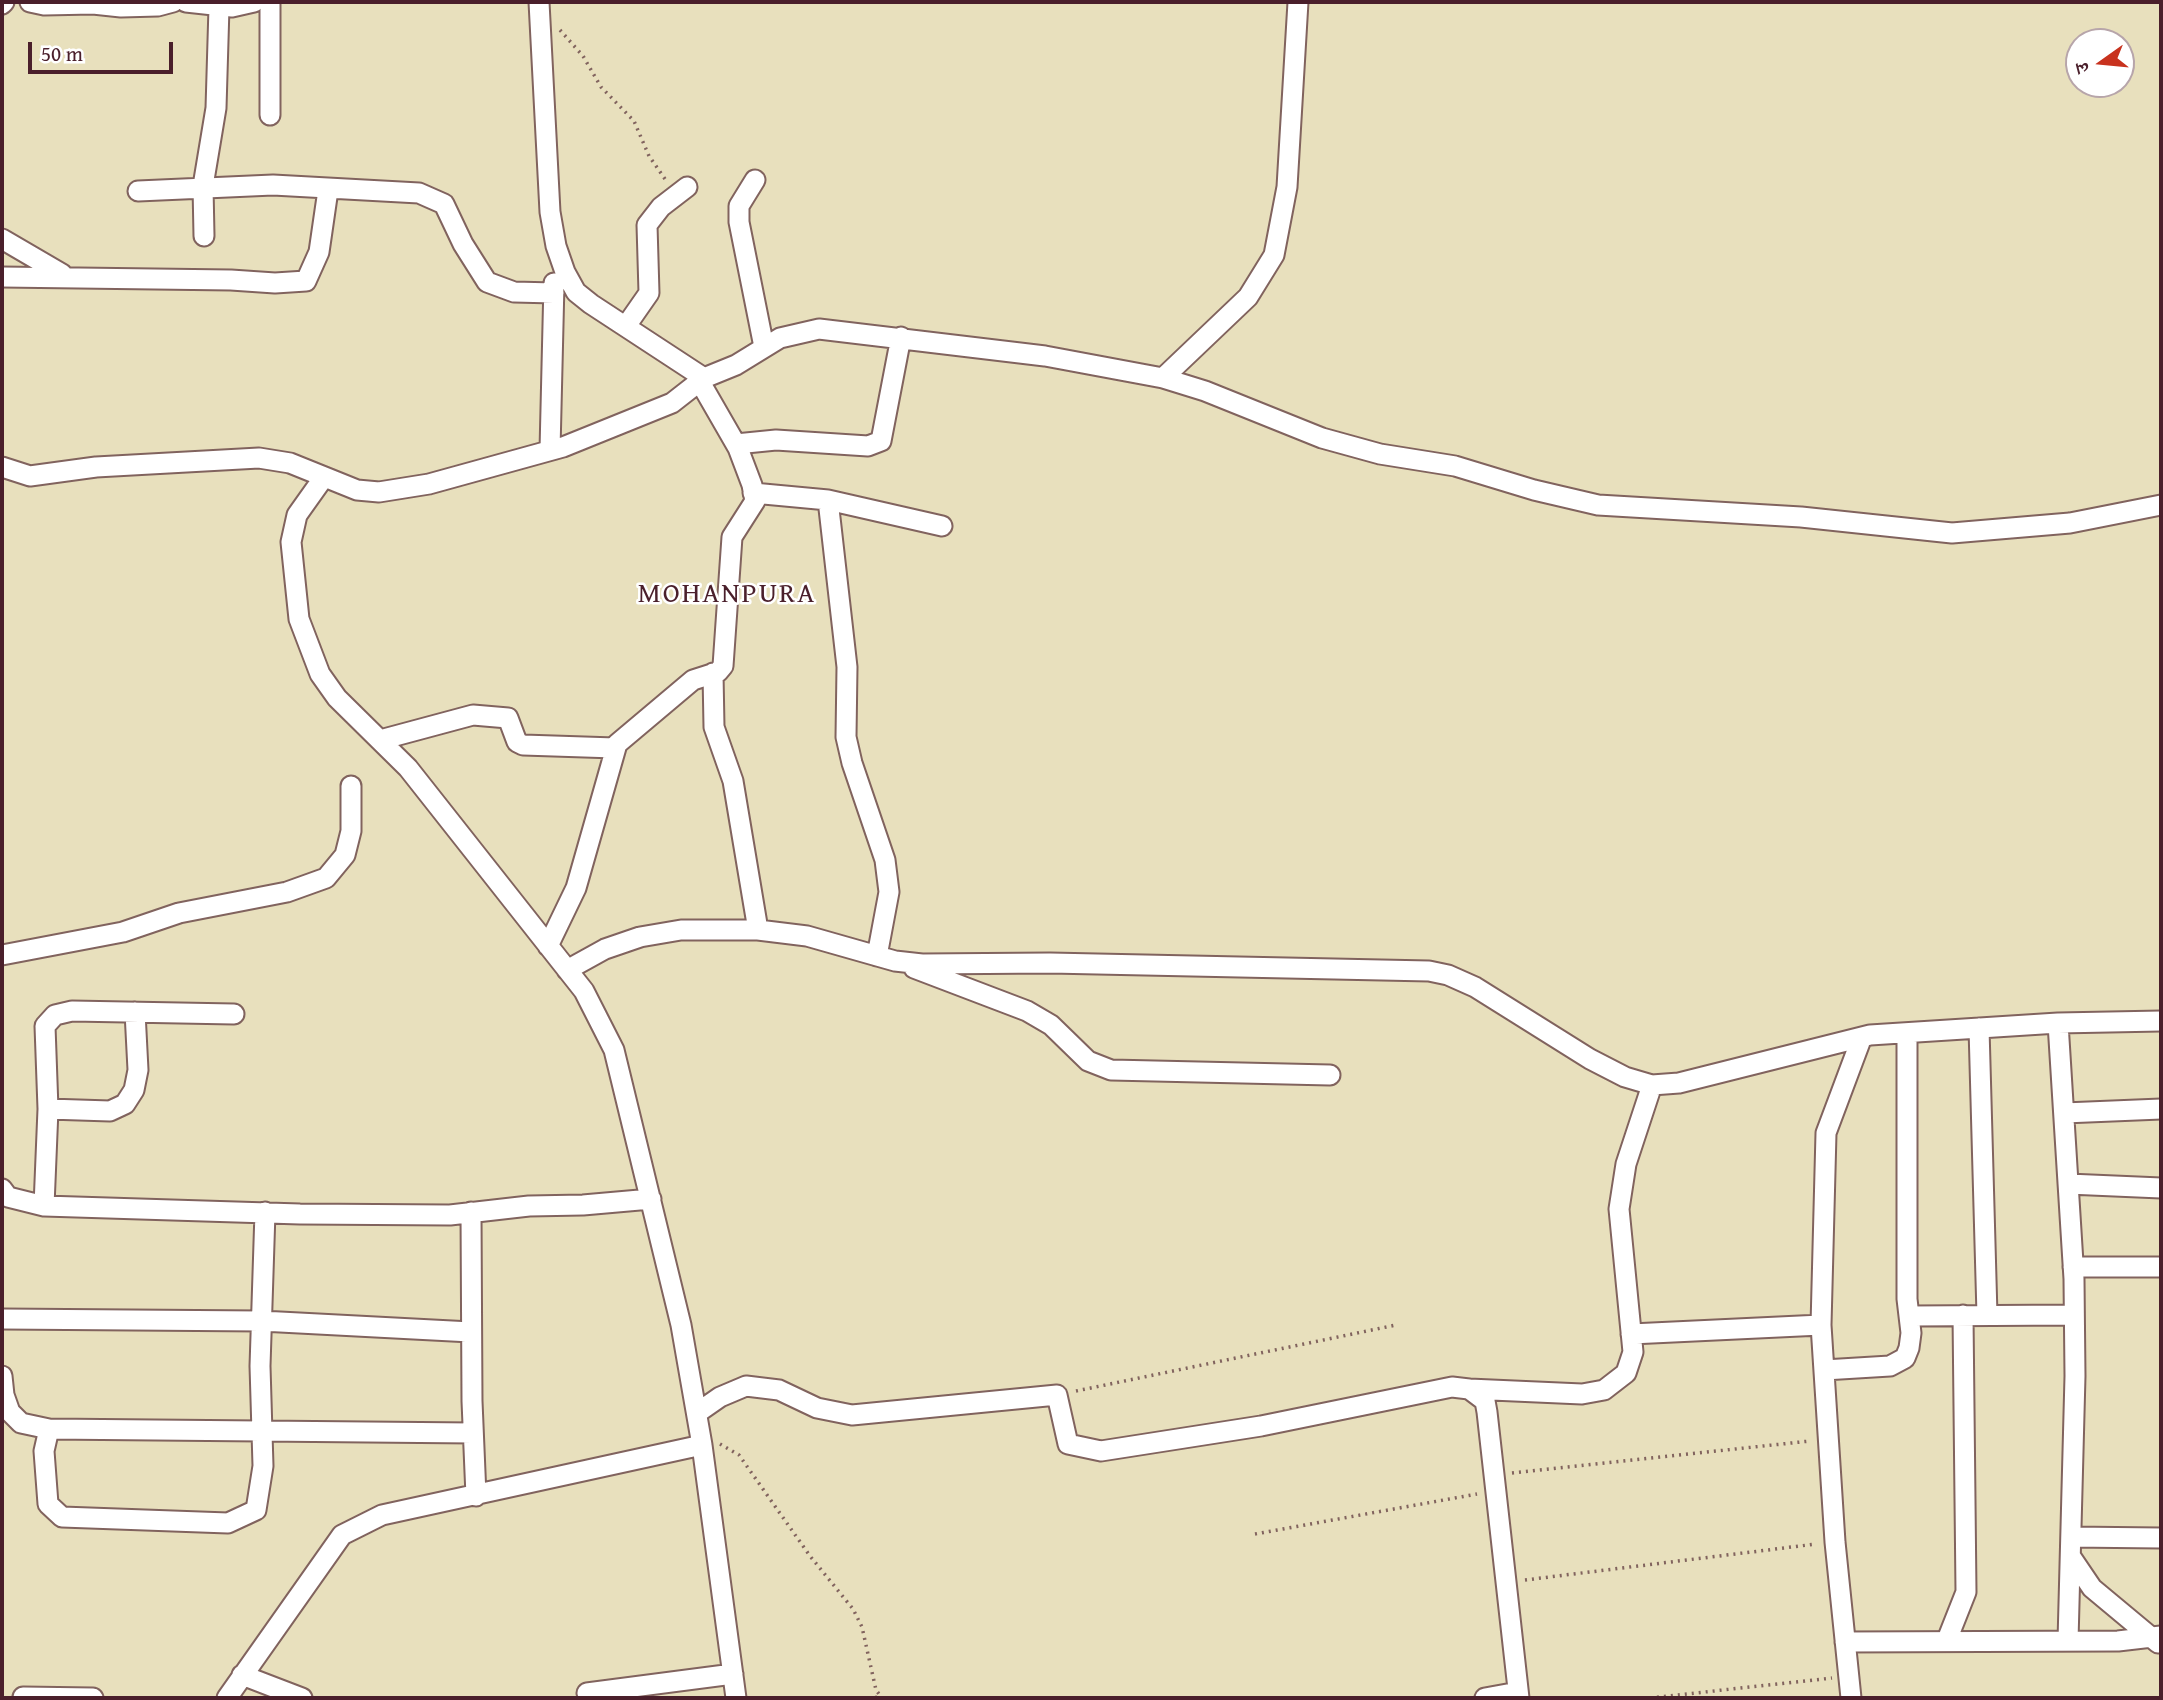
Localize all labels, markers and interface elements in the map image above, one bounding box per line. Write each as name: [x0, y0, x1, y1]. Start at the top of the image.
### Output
scale bar: [32, 28, 177, 72]
north arrow: [2065, 28, 2135, 98]
text: 50 m: [41, 38, 83, 69]
text: उ: [2067, 60, 2096, 76]
district label: MOHANPURA: [639, 578, 815, 612]

